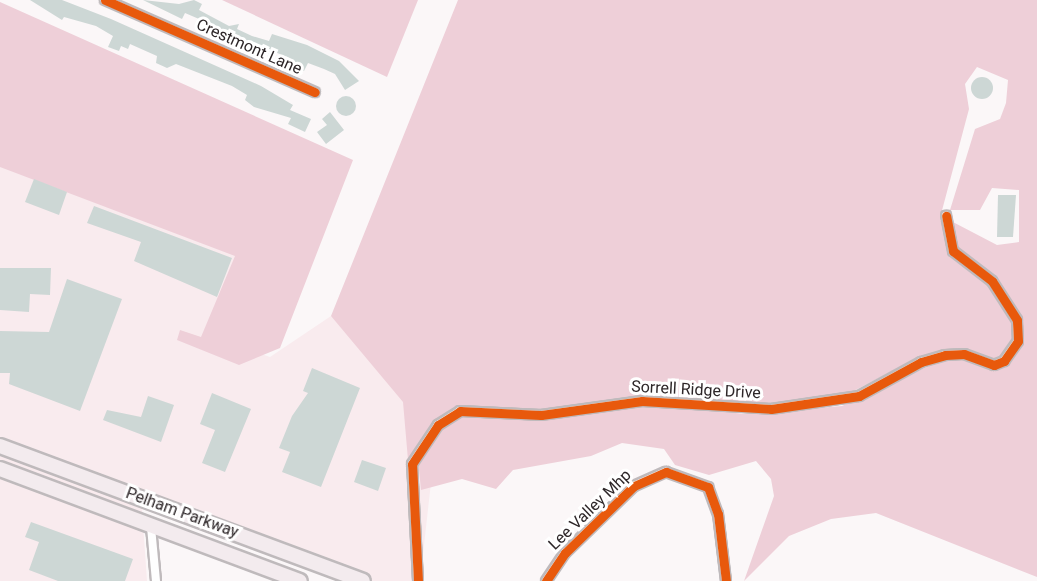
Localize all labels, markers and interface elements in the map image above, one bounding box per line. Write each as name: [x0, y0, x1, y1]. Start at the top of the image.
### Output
street label: Crestmont Lane: [193, 15, 305, 79]
street label: Sorrell Ridge Drive: [631, 377, 761, 403]
street label: Lee Valley Mhp: [545, 466, 635, 554]
street label: Pelham Parkway: [123, 484, 241, 542]

